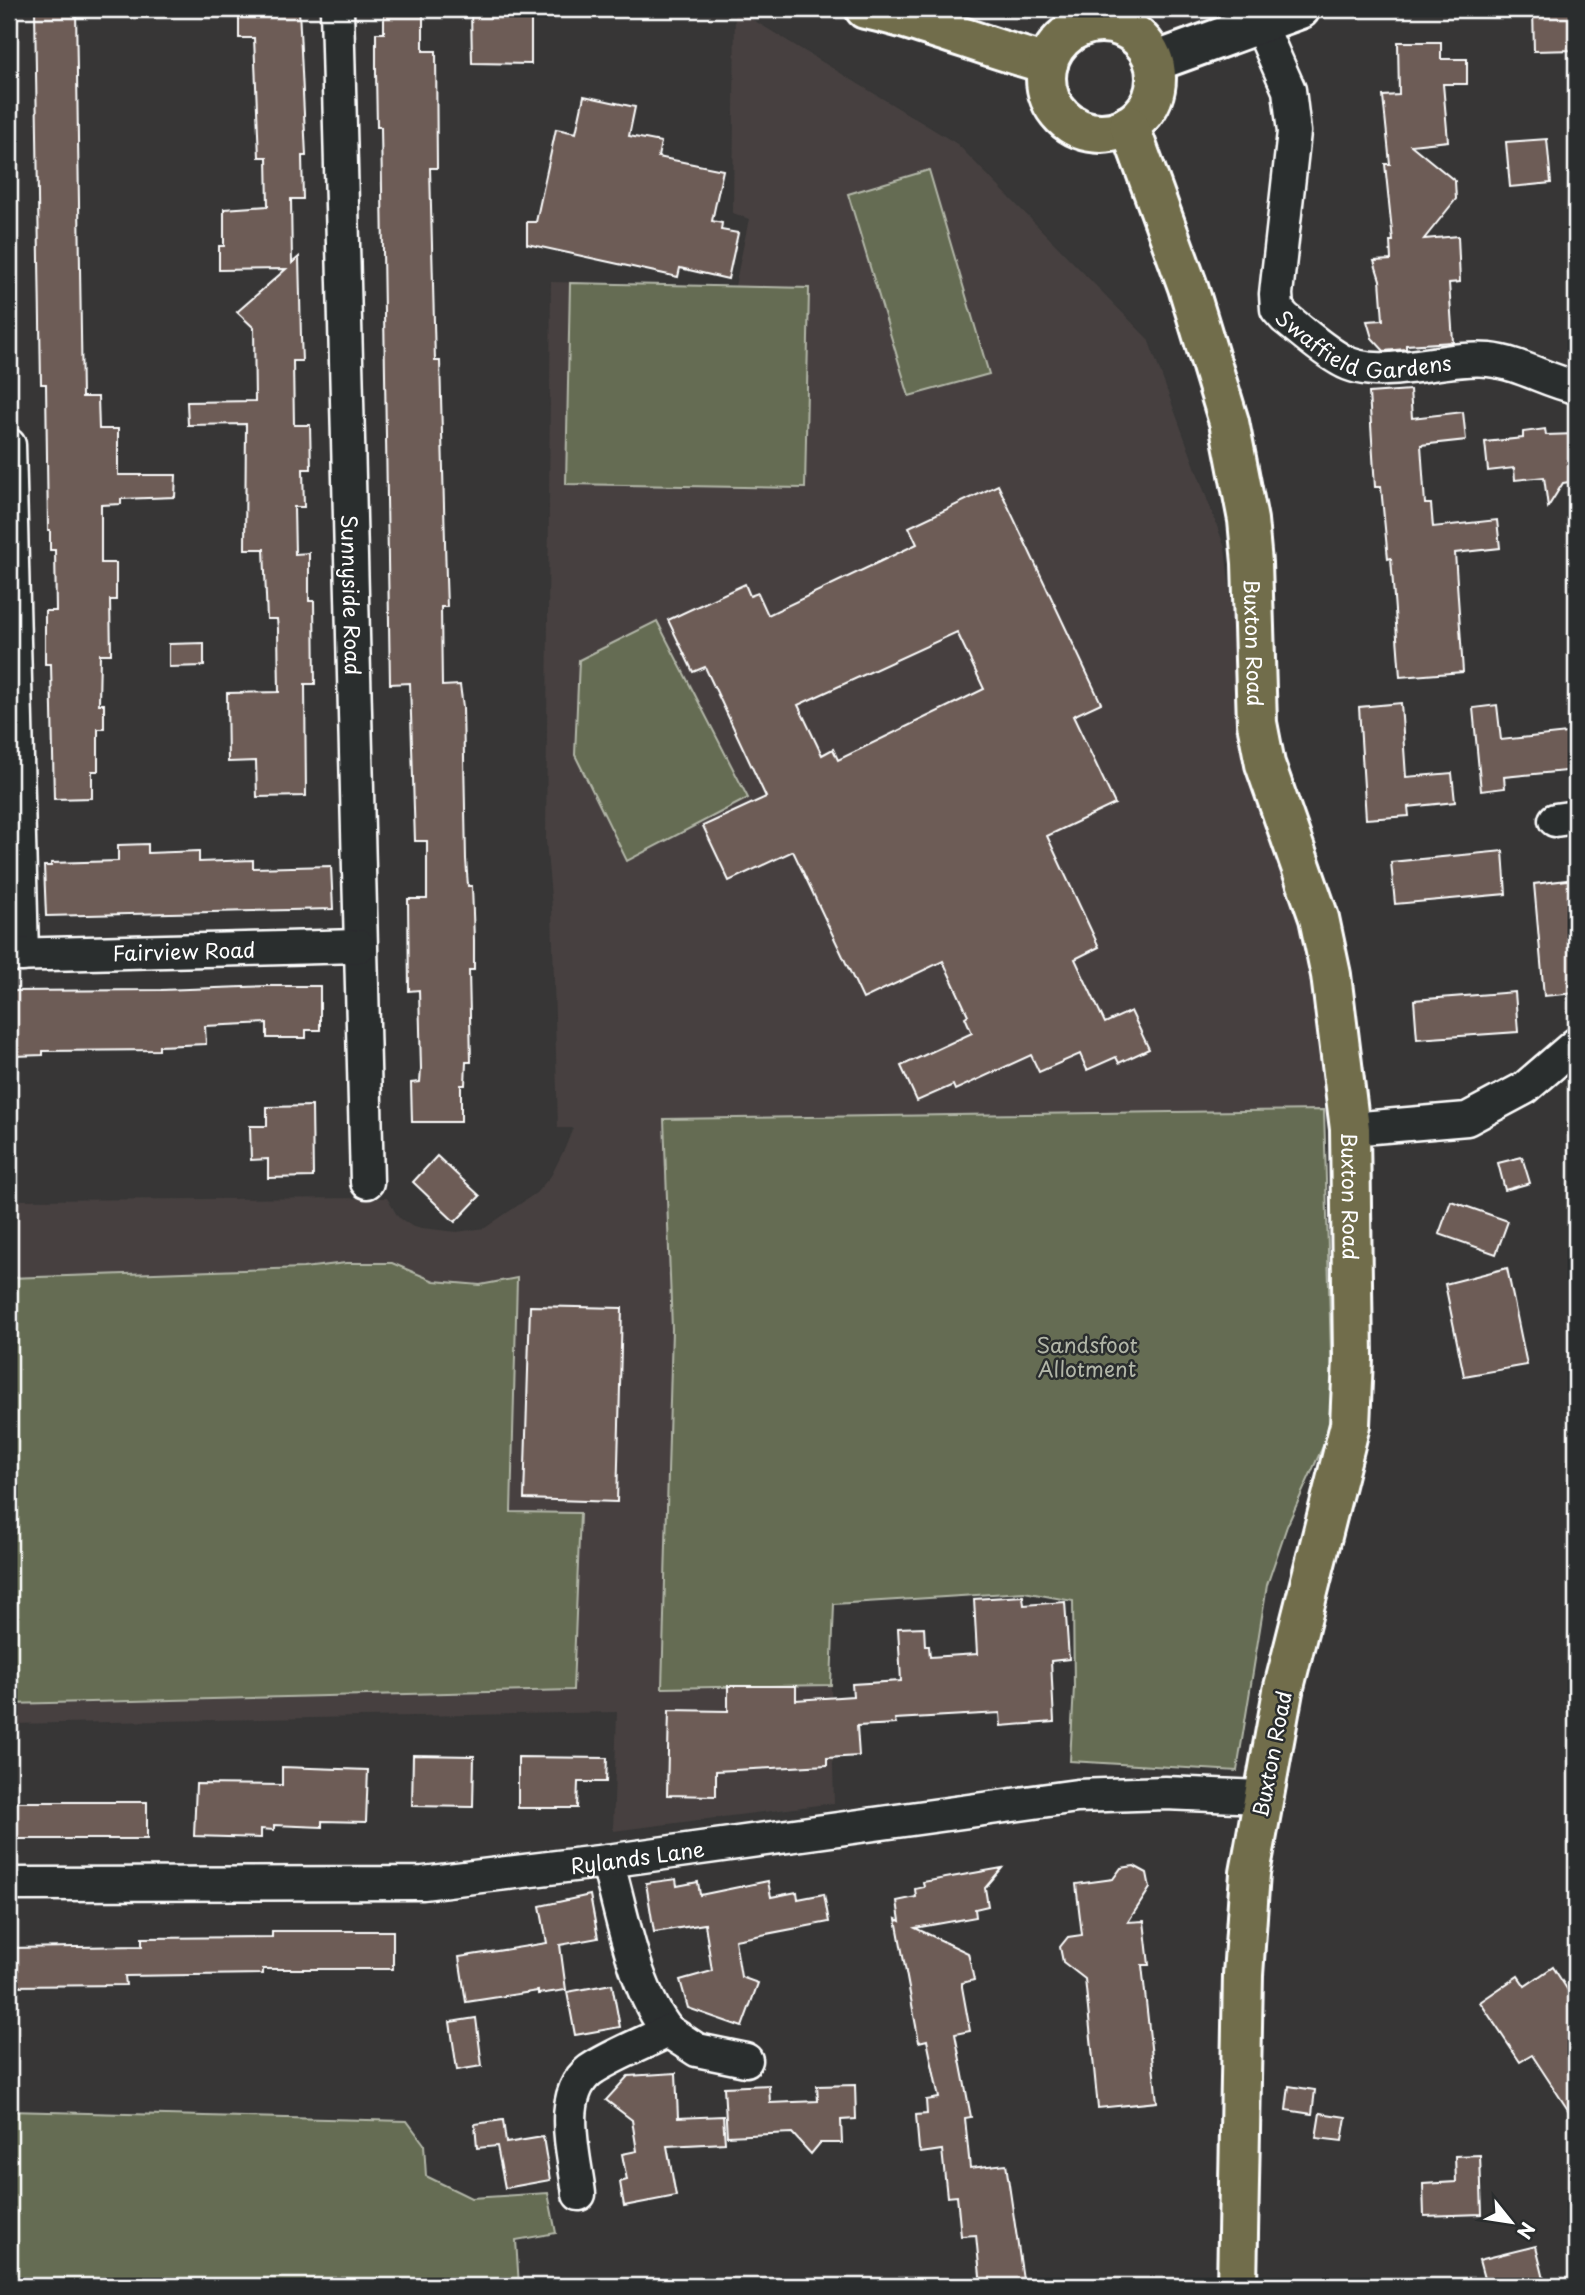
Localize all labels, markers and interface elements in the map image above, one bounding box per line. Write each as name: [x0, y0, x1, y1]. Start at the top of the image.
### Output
street label: Swaffield Gardens: [1268, 302, 1453, 385]
street label: Sunnyside Road: [334, 514, 370, 676]
street label: Buxton Road: [1236, 578, 1272, 707]
street label: Fairview Road: [112, 933, 256, 968]
street label: Buxton Road: [1334, 1132, 1368, 1260]
park label: Sandsfoot Allotment: [1036, 1328, 1138, 1384]
street label: Buxton Road: [1243, 1688, 1299, 1820]
street label: Rylands Lane: [568, 1832, 707, 1881]
north arrow: [1476, 2186, 1546, 2256]
text: N: [1511, 2217, 1542, 2245]

